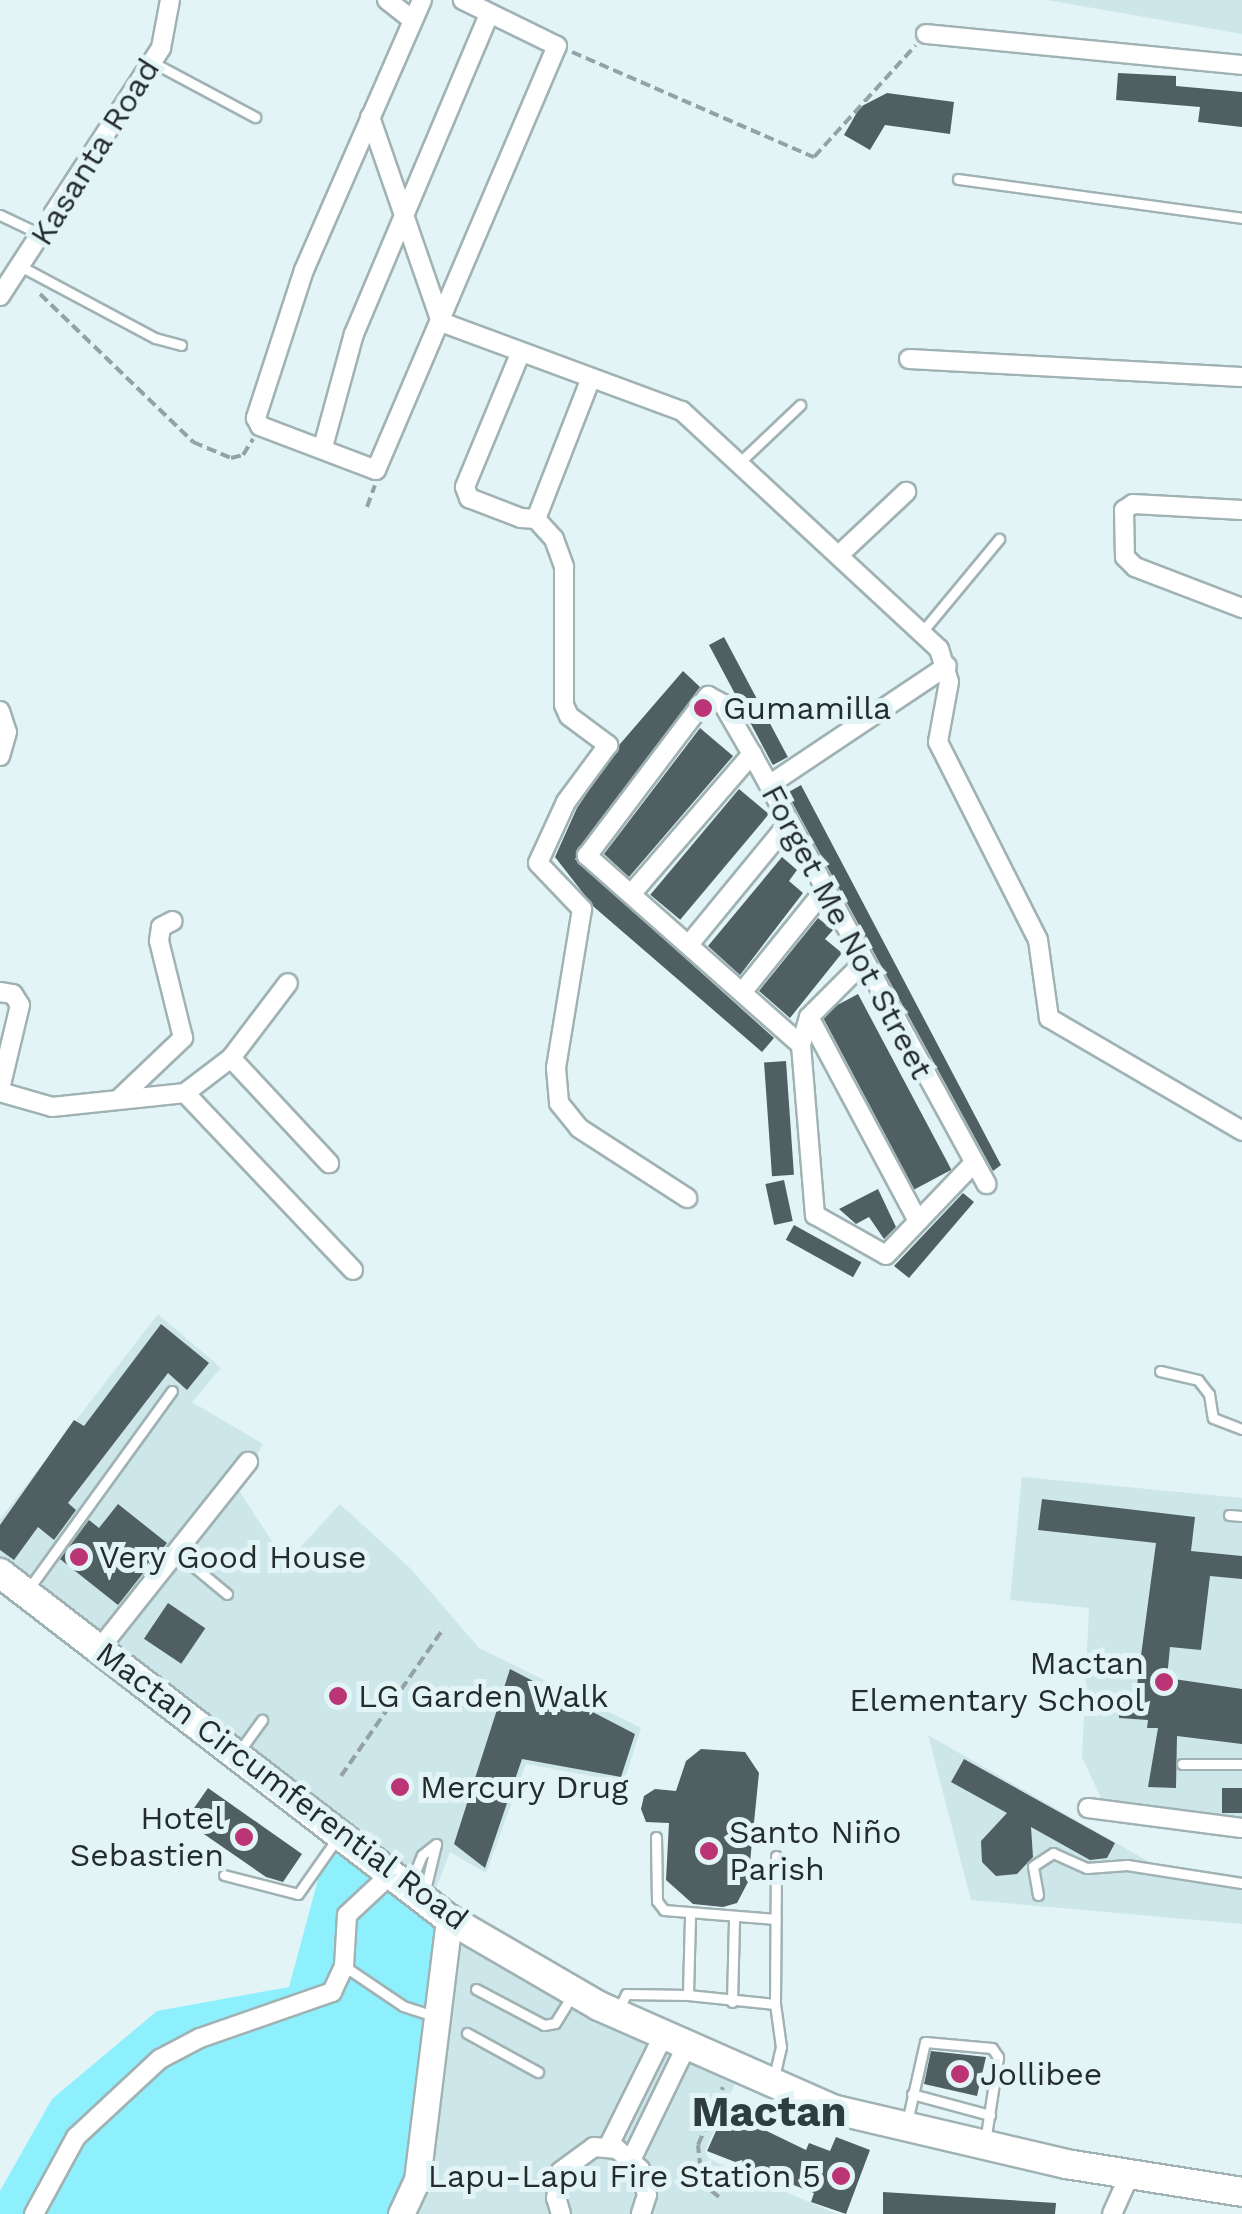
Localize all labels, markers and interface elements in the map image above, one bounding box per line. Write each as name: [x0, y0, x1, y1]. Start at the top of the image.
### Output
street label: Kasanta Road: [22, 51, 168, 253]
place label: Gumamilla: [723, 689, 891, 727]
marker: Gumamilla: [692, 697, 714, 719]
street label: Forget Me Not Street: [753, 778, 941, 1086]
place label: Very Good House: [99, 1538, 367, 1576]
marker: Very Good House: [68, 1546, 90, 1568]
street label: Mactan Circumferential Road: [88, 1633, 476, 1939]
place label: Mactan Elementary School: [848, 1645, 1144, 1720]
marker: Mactan Elementary School: [1153, 1671, 1175, 1693]
place label: LG Garden Walk: [358, 1677, 609, 1715]
marker: LG Garden Walk: [327, 1685, 349, 1707]
place label: Mercury Drug: [420, 1768, 629, 1806]
marker: Mercury Drug: [389, 1776, 411, 1798]
place label: Hotel Sebastien: [70, 1800, 224, 1875]
place label: Santo Niño Parish: [729, 1814, 901, 1889]
marker: Hotel Sebastien: [233, 1826, 255, 1848]
marker: Santo Niño Parish: [698, 1840, 720, 1862]
place label: Jollibee: [980, 2055, 1102, 2093]
marker: Jollibee: [949, 2063, 971, 2085]
district label: Mactan: [691, 2087, 847, 2137]
place label: Lapu-Lapu Fire Station 5: [428, 2157, 821, 2195]
marker: Lapu-Lapu Fire Station 5: [830, 2165, 852, 2187]

